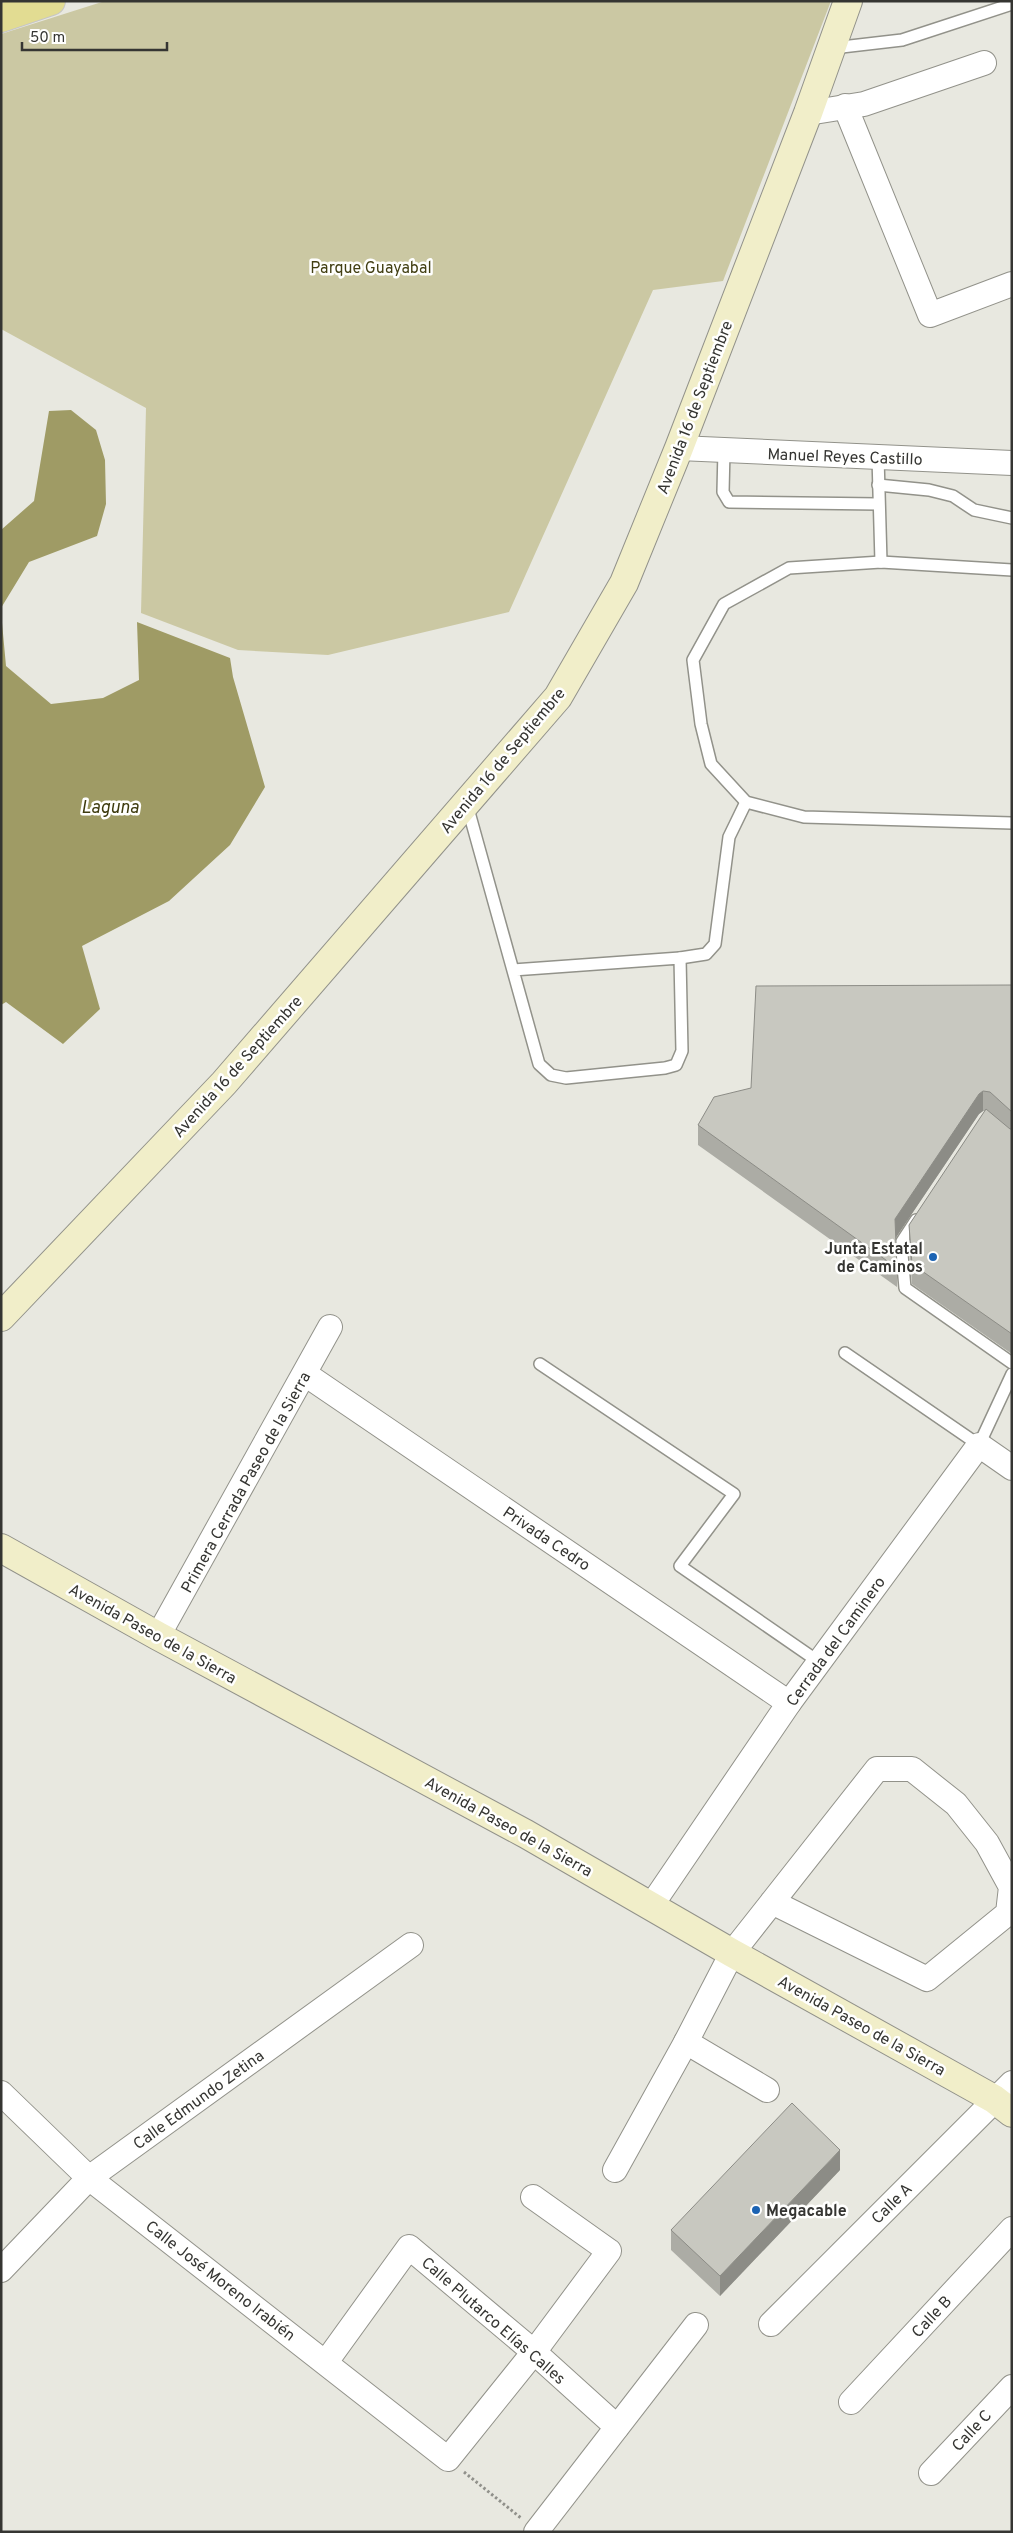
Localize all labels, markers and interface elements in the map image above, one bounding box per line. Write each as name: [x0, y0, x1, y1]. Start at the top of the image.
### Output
scale bar: [22, 20, 168, 52]
text: 50 m: [30, 29, 65, 48]
park label: Parque Guayabal: [310, 259, 432, 279]
street label: Avenida 16 de Septiembre: [654, 318, 738, 497]
street label: Manuel Reyes Castillo: [767, 445, 923, 471]
street label: Avenida 16 de Septiembre: [437, 684, 570, 838]
water label: Laguna: [81, 797, 140, 820]
street label: Avenida 16 de Septiembre: [169, 992, 308, 1142]
place label: Junta Estatal de Caminos: [824, 1240, 923, 1278]
marker: Junta Estatal de Caminos: [927, 1251, 939, 1263]
street label: Primera Cerrada Paseo de la Sierra: [177, 1369, 316, 1597]
street label: Privada Cedro: [498, 1503, 593, 1576]
street label: Cerrada del Caminero: [783, 1573, 891, 1711]
street label: Avenida Paseo de la Sierra: [65, 1580, 239, 1689]
street label: Avenida Paseo de la Sierra: [421, 1773, 595, 1882]
street label: Avenida Paseo de la Sierra: [774, 1972, 948, 2081]
street label: Calle Edmundo Zetina: [130, 2046, 269, 2155]
street label: Calle A: [868, 2180, 917, 2229]
place label: Megacable: [766, 2202, 847, 2222]
marker: Megacable: [750, 2204, 762, 2216]
street label: Calle José Moreno Irabién: [141, 2217, 299, 2346]
street label: Calle Plutarco Elías Calles: [416, 2253, 569, 2390]
street label: Calle B: [908, 2292, 957, 2342]
street label: Calle C: [948, 2406, 997, 2456]

